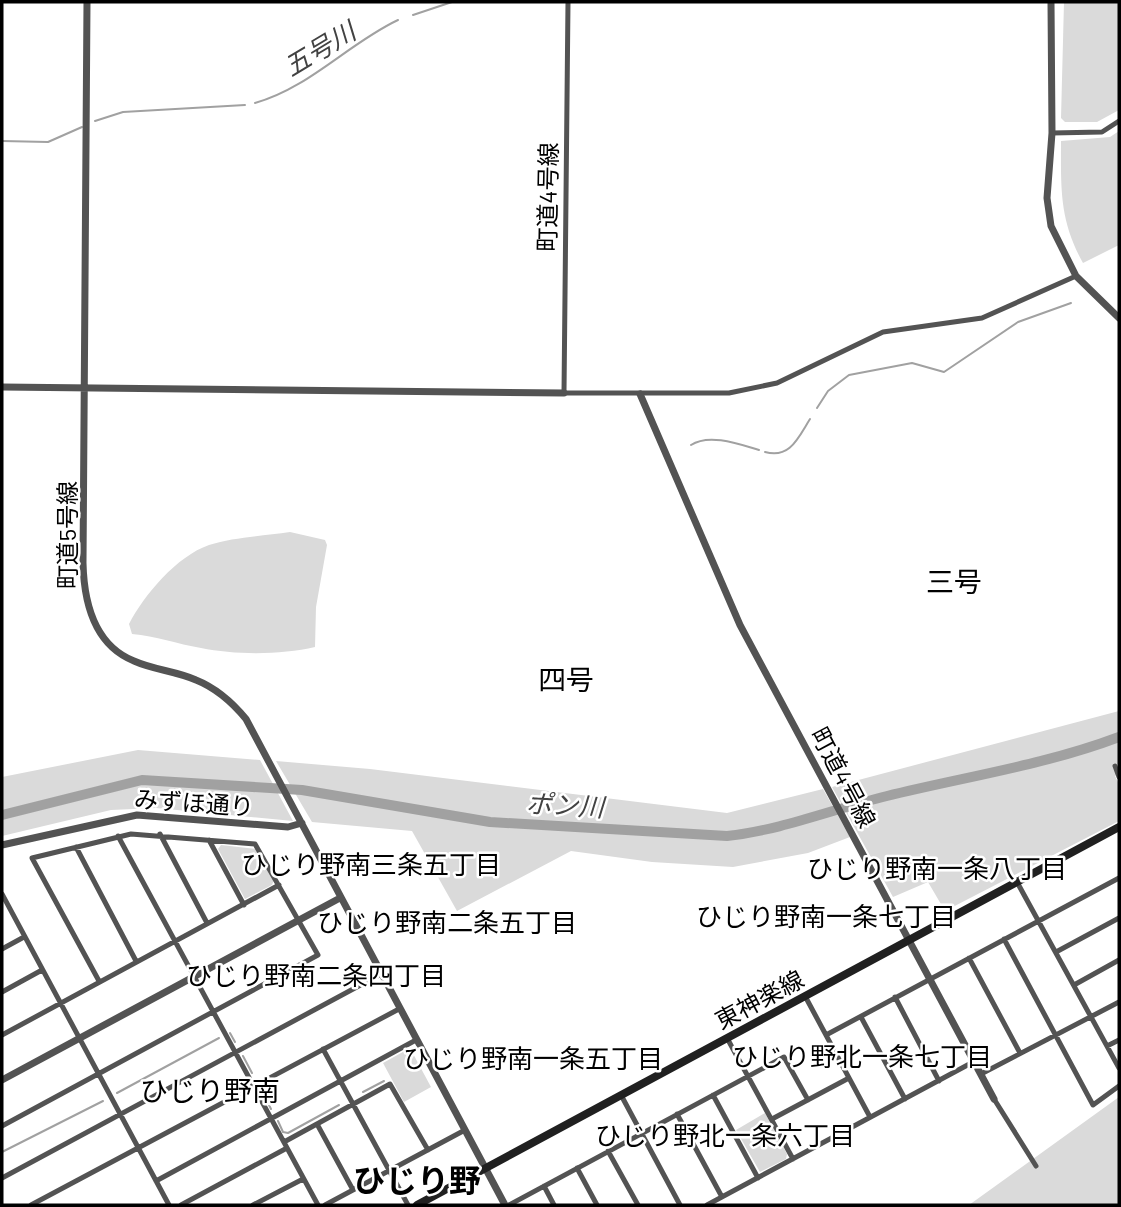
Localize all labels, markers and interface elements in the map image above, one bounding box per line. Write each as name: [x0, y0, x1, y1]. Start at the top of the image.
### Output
water label: 五号川: [278, 13, 363, 81]
street label: 町道4号線: [532, 142, 562, 252]
street label: 町道5号線: [52, 481, 81, 589]
district label: 三号: [926, 564, 982, 598]
district label: 四号: [538, 662, 594, 696]
street label: 町道4号線: [806, 722, 882, 832]
street label: みずほ通り: [133, 783, 255, 821]
water label: ポン川: [525, 786, 608, 822]
district label: ひじり野南三条五丁目: [241, 848, 501, 879]
district label: ひじり野南一条八丁目: [807, 852, 1067, 883]
district label: ひじり野南一条七丁目: [696, 900, 956, 931]
district label: ひじり野南二条五丁目: [317, 906, 577, 937]
district label: ひじり野南二条四丁目: [186, 959, 446, 990]
street label: 東神楽線: [710, 964, 808, 1034]
district label: ひじり野北一条七丁目: [732, 1040, 992, 1071]
district label: ひじり野南一条五丁目: [403, 1042, 663, 1073]
district label: ひじり野南: [140, 1073, 280, 1107]
district label: ひじり野北一条六丁目: [595, 1119, 855, 1150]
district label: ひじり野: [353, 1160, 481, 1198]

